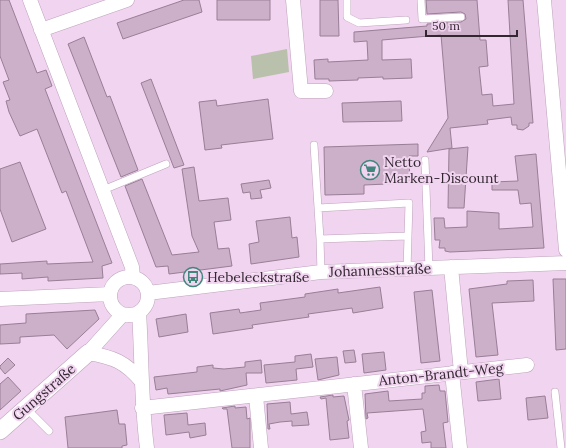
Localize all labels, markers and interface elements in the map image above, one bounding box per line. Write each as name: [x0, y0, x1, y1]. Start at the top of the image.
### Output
scale bar: [426, 12, 517, 38]
text: 50 m: [432, 18, 460, 33]
place label: Netto Marken-Discount: [384, 153, 499, 187]
supermarket icon: Netto Marken-Discount: [359, 159, 381, 181]
street label: Johannesstraße: [328, 259, 432, 281]
bus stop icon: Hebeleckstraße: [182, 266, 204, 288]
place label: Hebeleckstraße: [207, 268, 310, 286]
street label: Anton-Brandt-Weg: [377, 358, 504, 390]
street label: Gungstraße: [9, 360, 79, 424]

